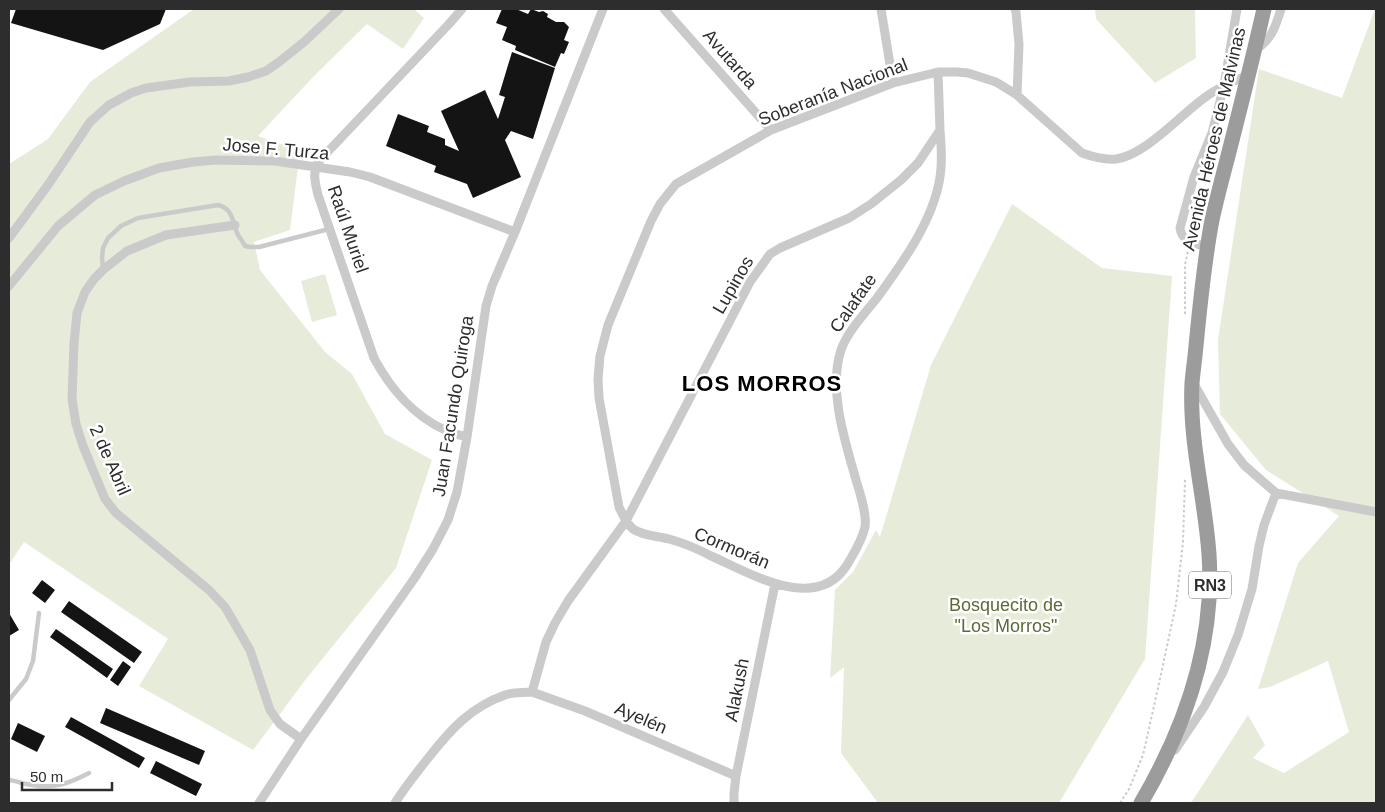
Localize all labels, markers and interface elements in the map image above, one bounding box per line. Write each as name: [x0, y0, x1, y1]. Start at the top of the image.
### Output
street label: Avutarda: [699, 25, 762, 93]
street label: Avenida Héroes de Malvinas: [1179, 25, 1249, 253]
street label: Soberanía Nacional: [756, 54, 910, 130]
street label: Jose F. Turza: [222, 134, 331, 164]
street label: Raúl Muriel: [324, 183, 372, 275]
street label: Lupinos: [709, 253, 757, 317]
street label: Calafate: [826, 270, 880, 336]
street label: Juan Facundo Quiroga: [429, 313, 477, 498]
district label: LOS MORROS: [682, 371, 842, 396]
street label: 2 de Abril: [86, 422, 134, 498]
street label: Cormorán: [691, 523, 773, 573]
road number: RN3: [1189, 572, 1231, 598]
park label: Bosquecito de "Los Morros": [949, 595, 1063, 636]
street label: Alakush: [721, 657, 753, 723]
street label: Ayelén: [612, 698, 670, 738]
scale bar: [22, 760, 112, 792]
text: 50 m: [30, 768, 63, 785]

